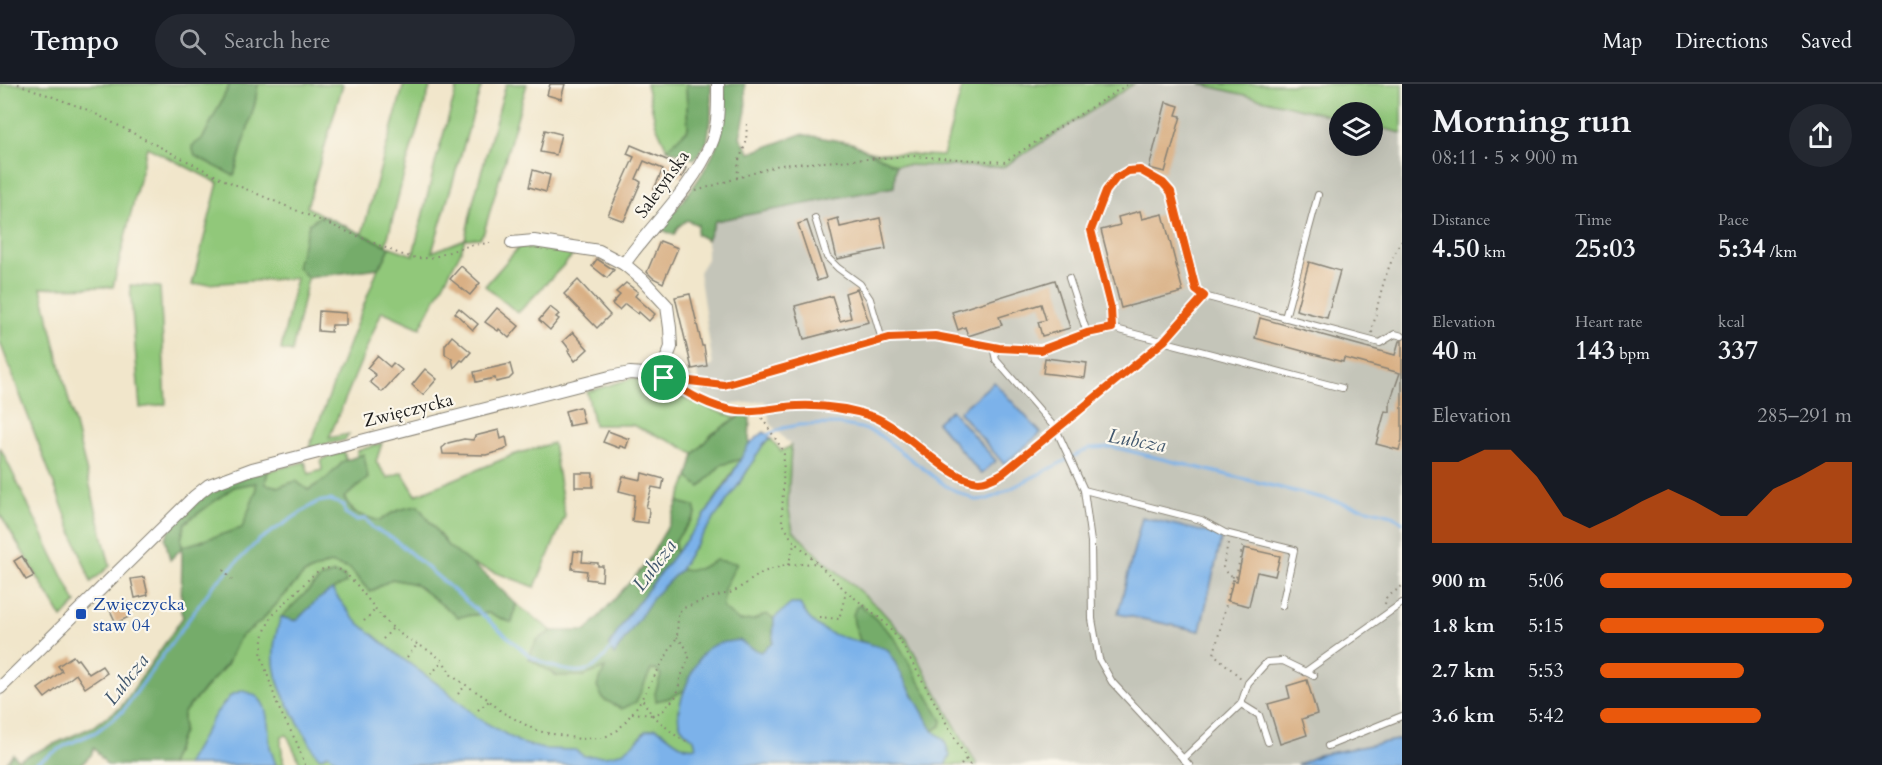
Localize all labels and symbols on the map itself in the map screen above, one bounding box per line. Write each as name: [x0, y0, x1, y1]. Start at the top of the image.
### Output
street label: Saletyńska: [629, 145, 696, 223]
pin: [638, 352, 689, 403]
street label: Zwięczycka: [361, 387, 456, 434]
water label: Lubcza: [1106, 422, 1168, 459]
water label: Lubcza: [626, 534, 683, 597]
place label: Zwięczycka staw 04: [93, 592, 185, 638]
marker: Zwięczycka staw 04: [74, 607, 88, 621]
water label: Lubcza: [98, 648, 155, 711]

